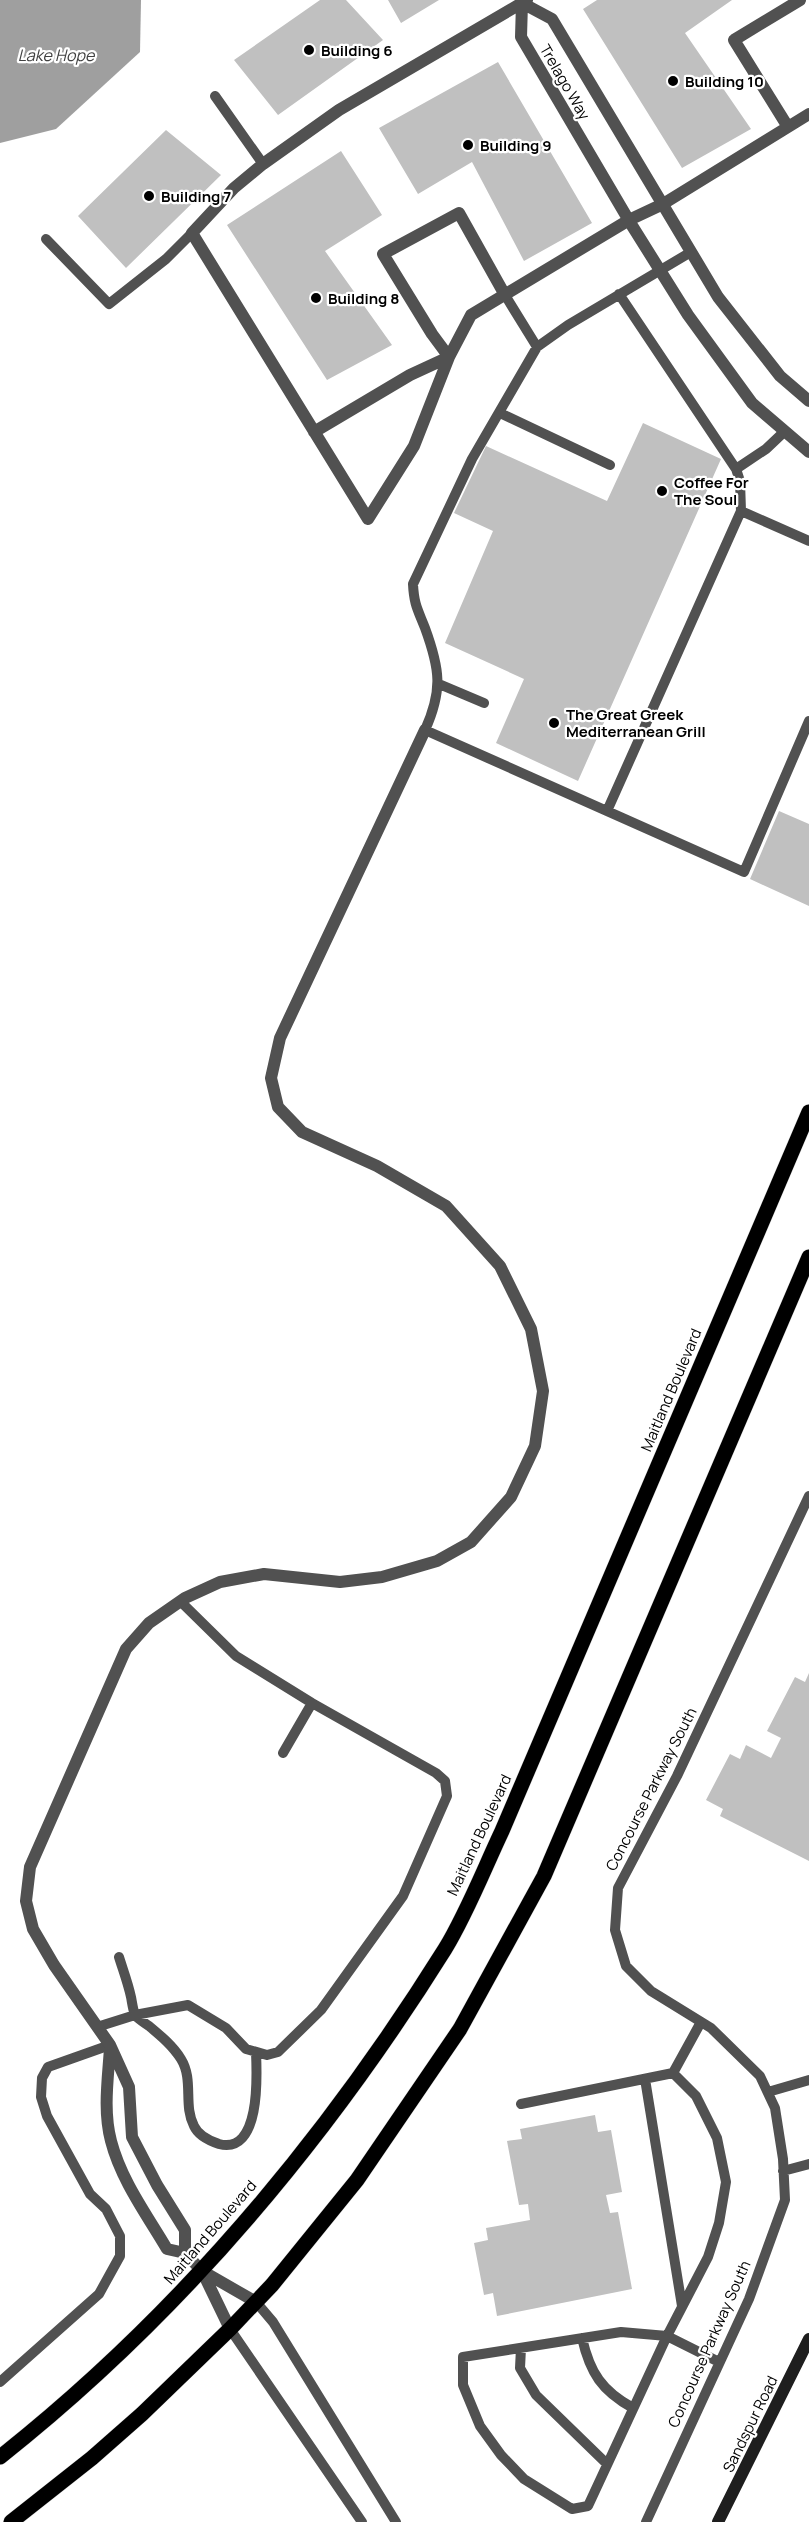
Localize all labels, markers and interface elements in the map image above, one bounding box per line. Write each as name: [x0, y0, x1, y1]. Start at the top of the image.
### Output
place label: Building 6: [321, 40, 393, 61]
street label: Trelago Way: [535, 40, 595, 124]
marker: Building 6: [302, 43, 316, 57]
water label: Lake Hope: [18, 44, 96, 66]
place label: Building 10: [685, 71, 764, 92]
marker: Building 10: [666, 74, 680, 88]
place label: Building 9: [480, 135, 552, 156]
marker: Building 9: [461, 138, 475, 152]
place label: Building 7: [161, 186, 231, 207]
marker: Building 7: [142, 189, 156, 203]
place label: Building 8: [328, 288, 400, 309]
marker: Building 8: [309, 291, 323, 305]
place label: Coffee For The Soul: [674, 472, 749, 510]
marker: Coffee For The Soul: [655, 484, 669, 498]
place label: The Great Greek Mediterranean Grill: [566, 704, 706, 742]
marker: The Great Greek Mediterranean Grill: [547, 716, 561, 730]
street label: Maitland Boulevard: [636, 1325, 706, 1455]
street label: Concourse Parkway South: [601, 1704, 701, 1874]
street label: Maitland Boulevard: [442, 1771, 516, 1899]
street label: Maitland Boulevard: [159, 2175, 261, 2289]
street label: Concourse Parkway South: [663, 2257, 755, 2431]
street label: Sandspur Road: [718, 2372, 782, 2476]

